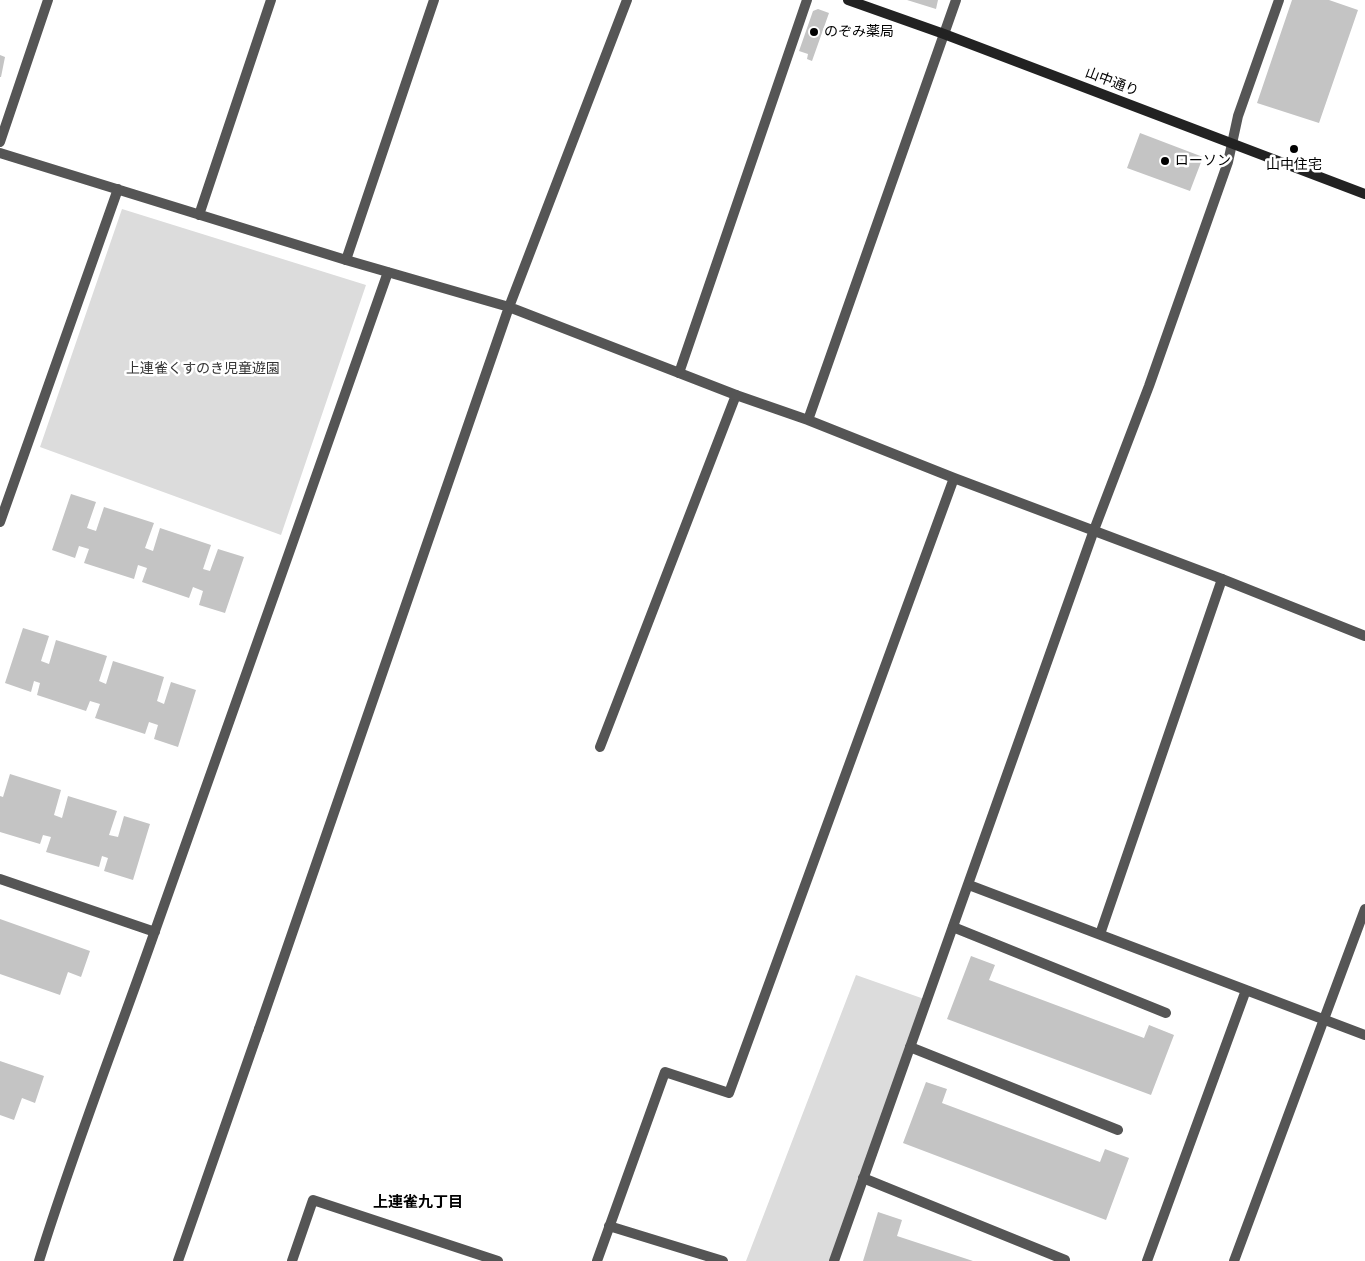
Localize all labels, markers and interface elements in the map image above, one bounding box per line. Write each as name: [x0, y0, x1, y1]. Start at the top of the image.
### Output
place label: のぞみ薬局: [824, 24, 894, 40]
marker: のぞみ薬局: [808, 26, 820, 38]
street label: 山中通り: [1083, 64, 1141, 100]
marker: 山中住宅: [1288, 143, 1300, 155]
place label: ローソン: [1175, 153, 1231, 169]
marker: ローソン: [1159, 155, 1171, 167]
place label: 山中住宅: [1266, 157, 1322, 173]
park label: 上連雀くすのき児童遊園: [126, 361, 280, 377]
district label: 上連雀九丁目: [373, 1193, 463, 1211]

